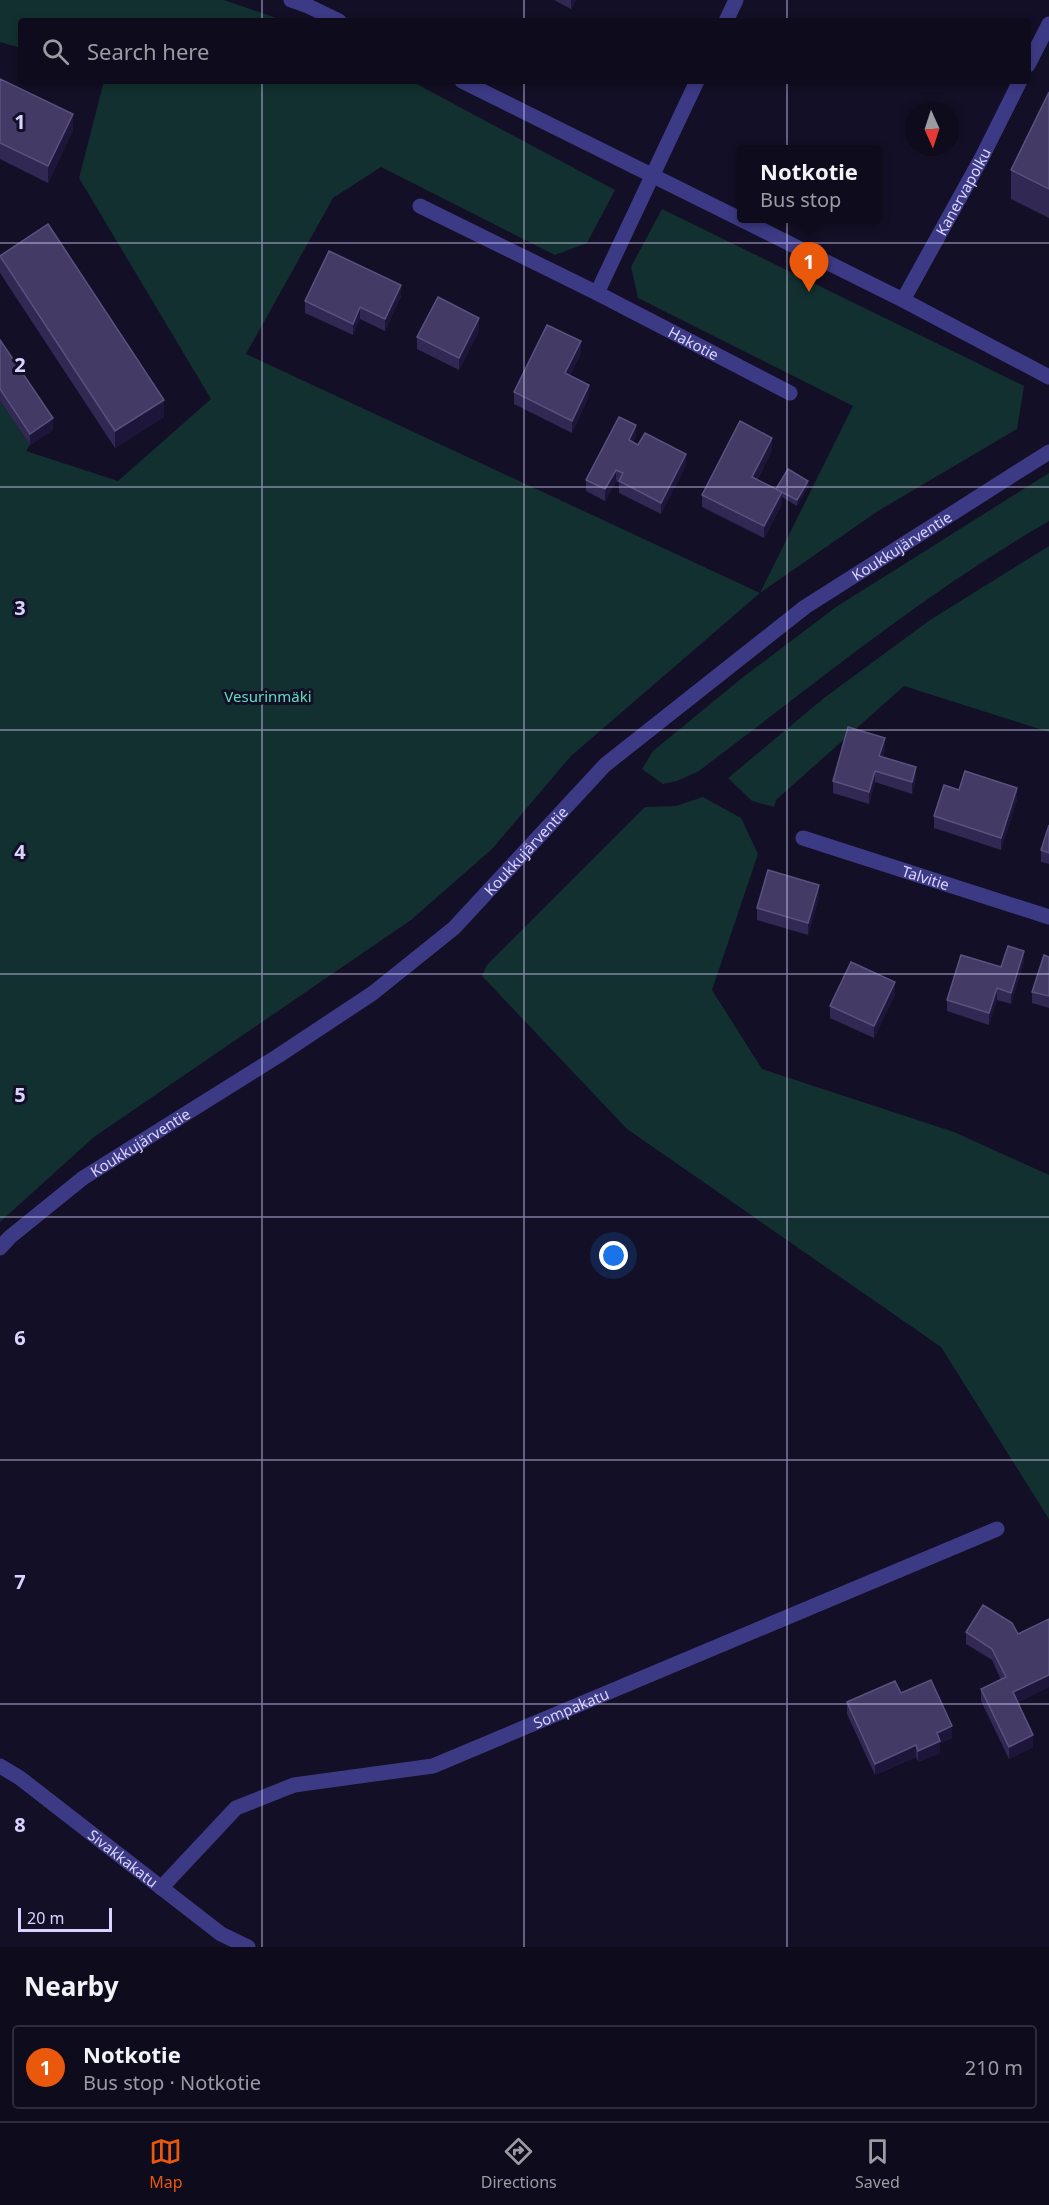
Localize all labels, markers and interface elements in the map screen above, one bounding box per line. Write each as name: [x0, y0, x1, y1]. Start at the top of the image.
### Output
search box: [18, 18, 1031, 84]
icon: search: [39, 35, 72, 68]
text: Search here: [87, 36, 209, 66]
north arrow: [905, 102, 959, 156]
text: 1: [14, 108, 26, 135]
street label: Kanervapolku: [931, 144, 995, 239]
popup: [737, 145, 881, 223]
text: Notkotie: [760, 156, 858, 186]
text: Bus stop: [760, 186, 841, 213]
pin: 1: [790, 242, 828, 292]
street label: Hakotie: [665, 322, 722, 364]
text: 2: [14, 351, 26, 378]
street label: Koukkujärventie: [848, 507, 955, 585]
text: 3: [14, 594, 26, 621]
park label: Vesurinmäki: [224, 686, 312, 706]
street label: Koukkujärventie: [479, 802, 572, 900]
text: 4: [14, 838, 26, 865]
street label: Talvitie: [900, 860, 952, 894]
text: 5: [14, 1081, 26, 1108]
street label: Koukkujärventie: [86, 1103, 194, 1181]
your location: [599, 1241, 628, 1270]
text: 6: [14, 1324, 26, 1351]
text: 7: [14, 1568, 26, 1595]
street label: Sompakatu: [530, 1683, 612, 1733]
text: 8: [14, 1811, 26, 1838]
street label: Sivakkakatu: [84, 1825, 162, 1892]
scale bar: [18, 1905, 112, 1932]
text: 20 m: [27, 1907, 64, 1929]
text: Nearby: [24, 1968, 119, 2004]
text: Notkotie: [83, 2039, 181, 2069]
text: 1: [40, 2054, 51, 2081]
text: 210 m: [965, 2054, 1023, 2081]
text: Bus stop · Notkotie: [83, 2069, 261, 2096]
tab: Map: [149, 2135, 182, 2193]
tab: Directions: [481, 2135, 557, 2193]
tab: Saved: [855, 2135, 900, 2193]

